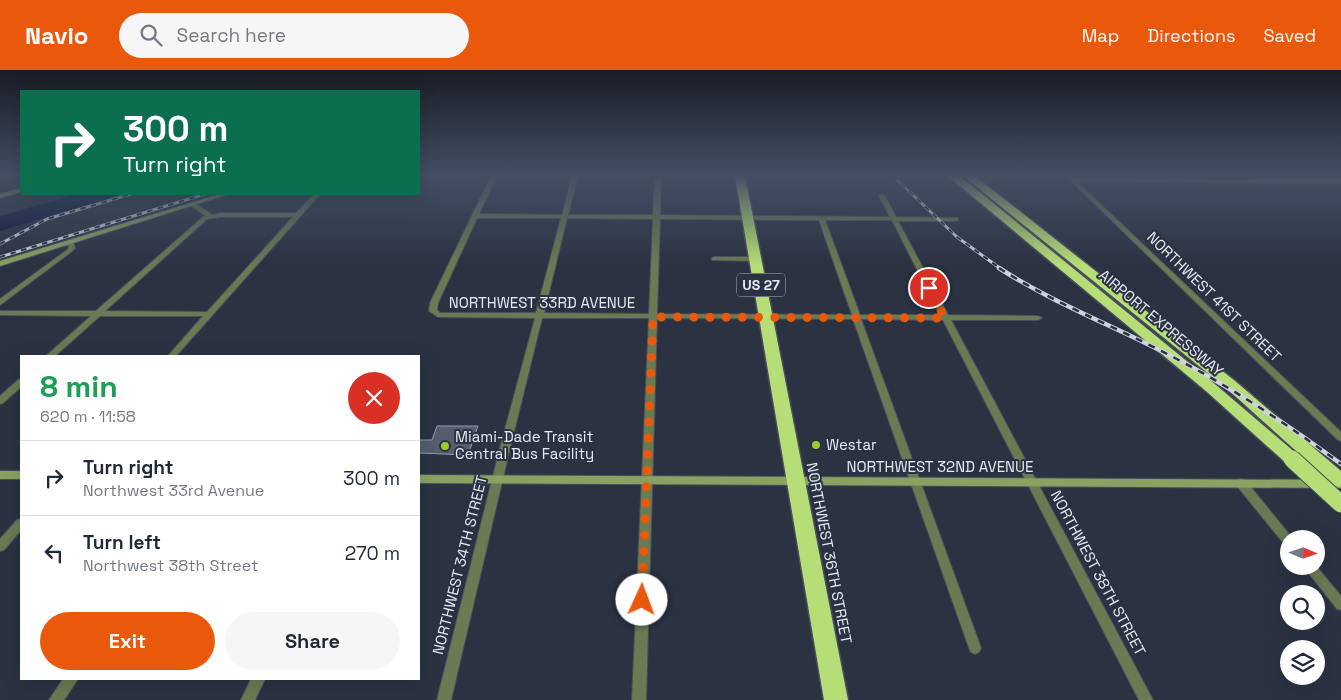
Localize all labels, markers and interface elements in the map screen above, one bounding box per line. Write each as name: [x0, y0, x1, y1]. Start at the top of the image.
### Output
search box: [119, 13, 469, 58]
text: Navio: [25, 20, 89, 51]
icon: search: [137, 21, 165, 49]
text: Search here: [177, 23, 286, 48]
text: Map: [1082, 24, 1119, 47]
text: Directions: [1147, 24, 1236, 47]
text: Saved: [1264, 24, 1316, 47]
text: 300 m: [123, 107, 228, 151]
icon: right: [40, 110, 105, 175]
text: Turn right: [123, 150, 226, 178]
street label: NORTHWEST 41ST STREET: [1143, 227, 1286, 366]
street label: AIRPORT EXPRESSWAY: [1095, 265, 1227, 380]
pin: [908, 267, 950, 309]
road number: US 27: [737, 274, 785, 296]
icon: arrive: [915, 274, 943, 302]
street label: NORTHWEST 33RD AVENUE: [449, 293, 635, 312]
text: 8 min: [40, 367, 118, 406]
button: close: [348, 372, 400, 424]
text: 620 m · 11:58: [40, 406, 136, 427]
place label: Miami-Dade Transit Central Bus Facility: [455, 427, 594, 463]
place label: Westar: [826, 435, 877, 454]
marker: Westar: [810, 439, 822, 451]
marker: Miami-Dade Transit Central Bus Facility: [439, 440, 451, 452]
text: Turn right: [83, 455, 173, 480]
street label: NORTHWEST 32ND AVENUE: [846, 457, 1034, 476]
street label: NORTHWEST 36TH STREET: [803, 461, 856, 645]
icon: right: [40, 464, 68, 492]
text: 300 m: [343, 466, 400, 491]
street label: NORTHWEST 34TH STREET: [428, 473, 491, 657]
text: Northwest 33rd Avenue: [83, 480, 264, 501]
street label: NORTHWEST 38TH STREET: [1047, 487, 1150, 659]
text: Turn left: [83, 530, 161, 555]
north arrow: [1280, 530, 1325, 575]
map controls: [1280, 530, 1325, 685]
icon: left: [40, 539, 68, 567]
text: 270 m: [345, 541, 400, 566]
text: Northwest 38th Street: [83, 555, 258, 576]
position arrow: [615, 573, 667, 625]
button: search: [1280, 585, 1325, 630]
button: Exit: [40, 612, 215, 670]
button: Share: [225, 612, 400, 670]
button: layers: [1280, 640, 1325, 685]

